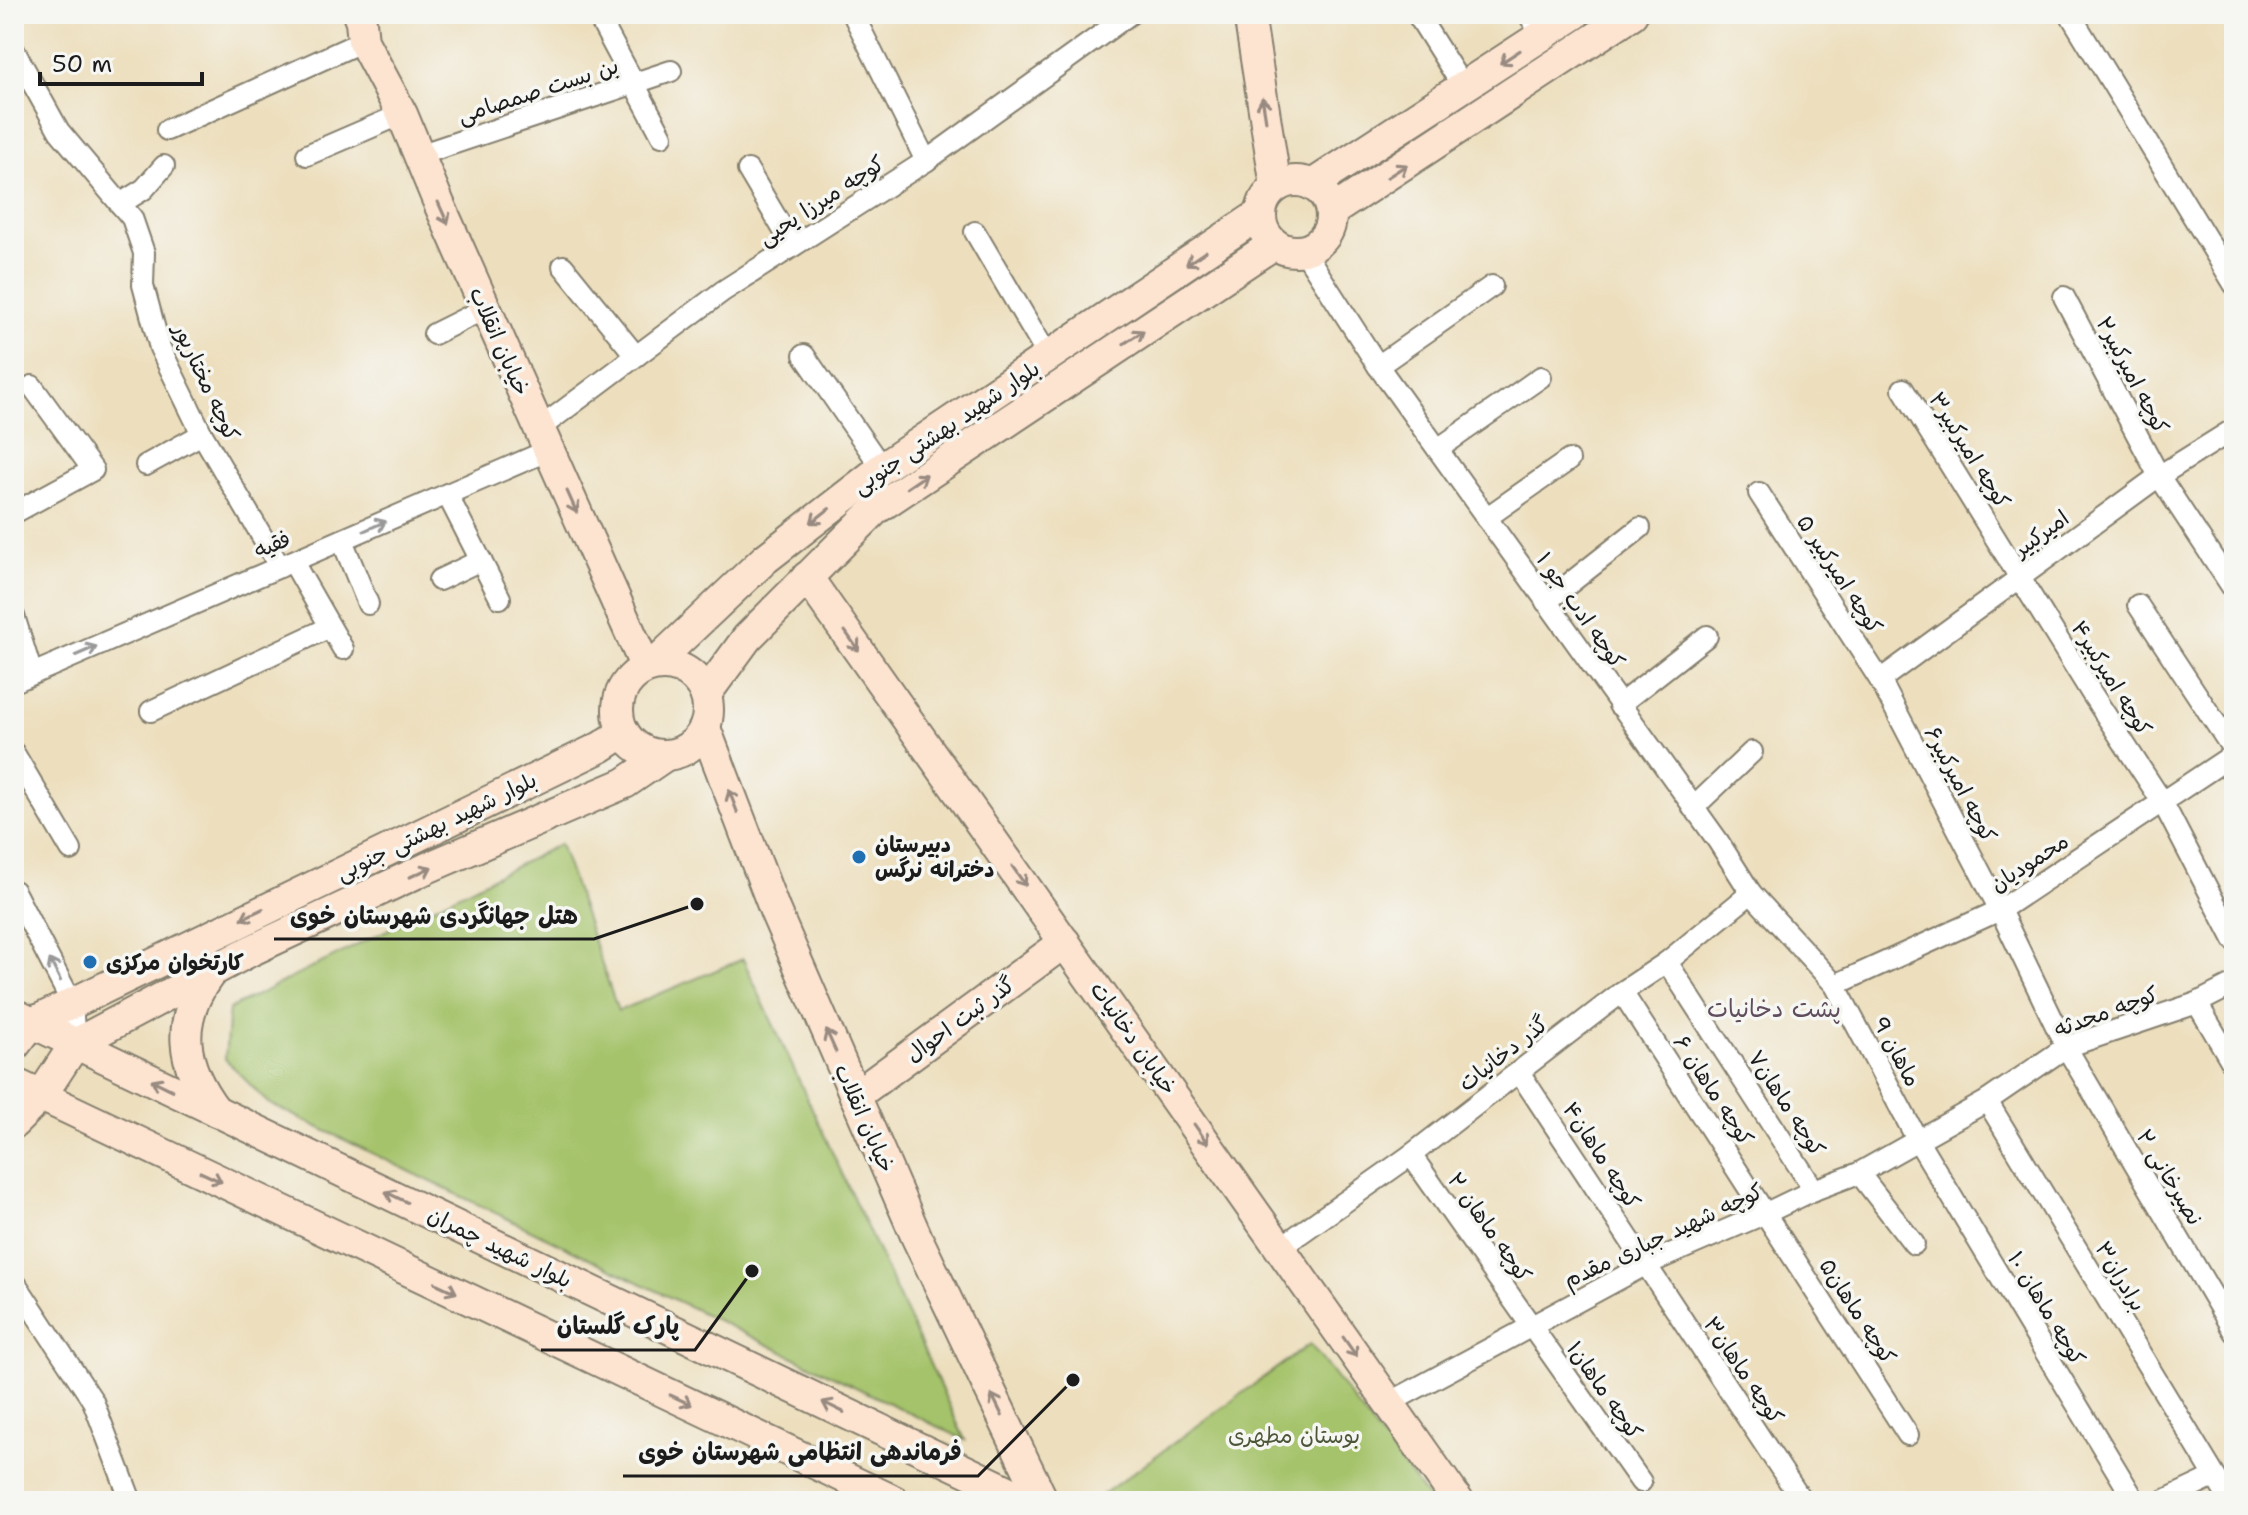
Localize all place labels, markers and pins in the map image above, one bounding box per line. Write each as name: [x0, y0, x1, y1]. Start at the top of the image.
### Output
place label: دبیرستان دخترانه نرگس: [875, 830, 994, 884]
marker: دبیرستان دخترانه نرگس: [850, 848, 868, 866]
callout: هتل جهانگردی شهرستان خوی: [274, 891, 594, 939]
place label: کارتخوان مرکزی: [106, 948, 244, 977]
marker: کارتخوان مرکزی: [81, 953, 99, 971]
callout: پارک گلستان: [541, 1302, 695, 1350]
callout: فرماندهی انتظامی شهرستان خوی: [623, 1428, 978, 1476]

